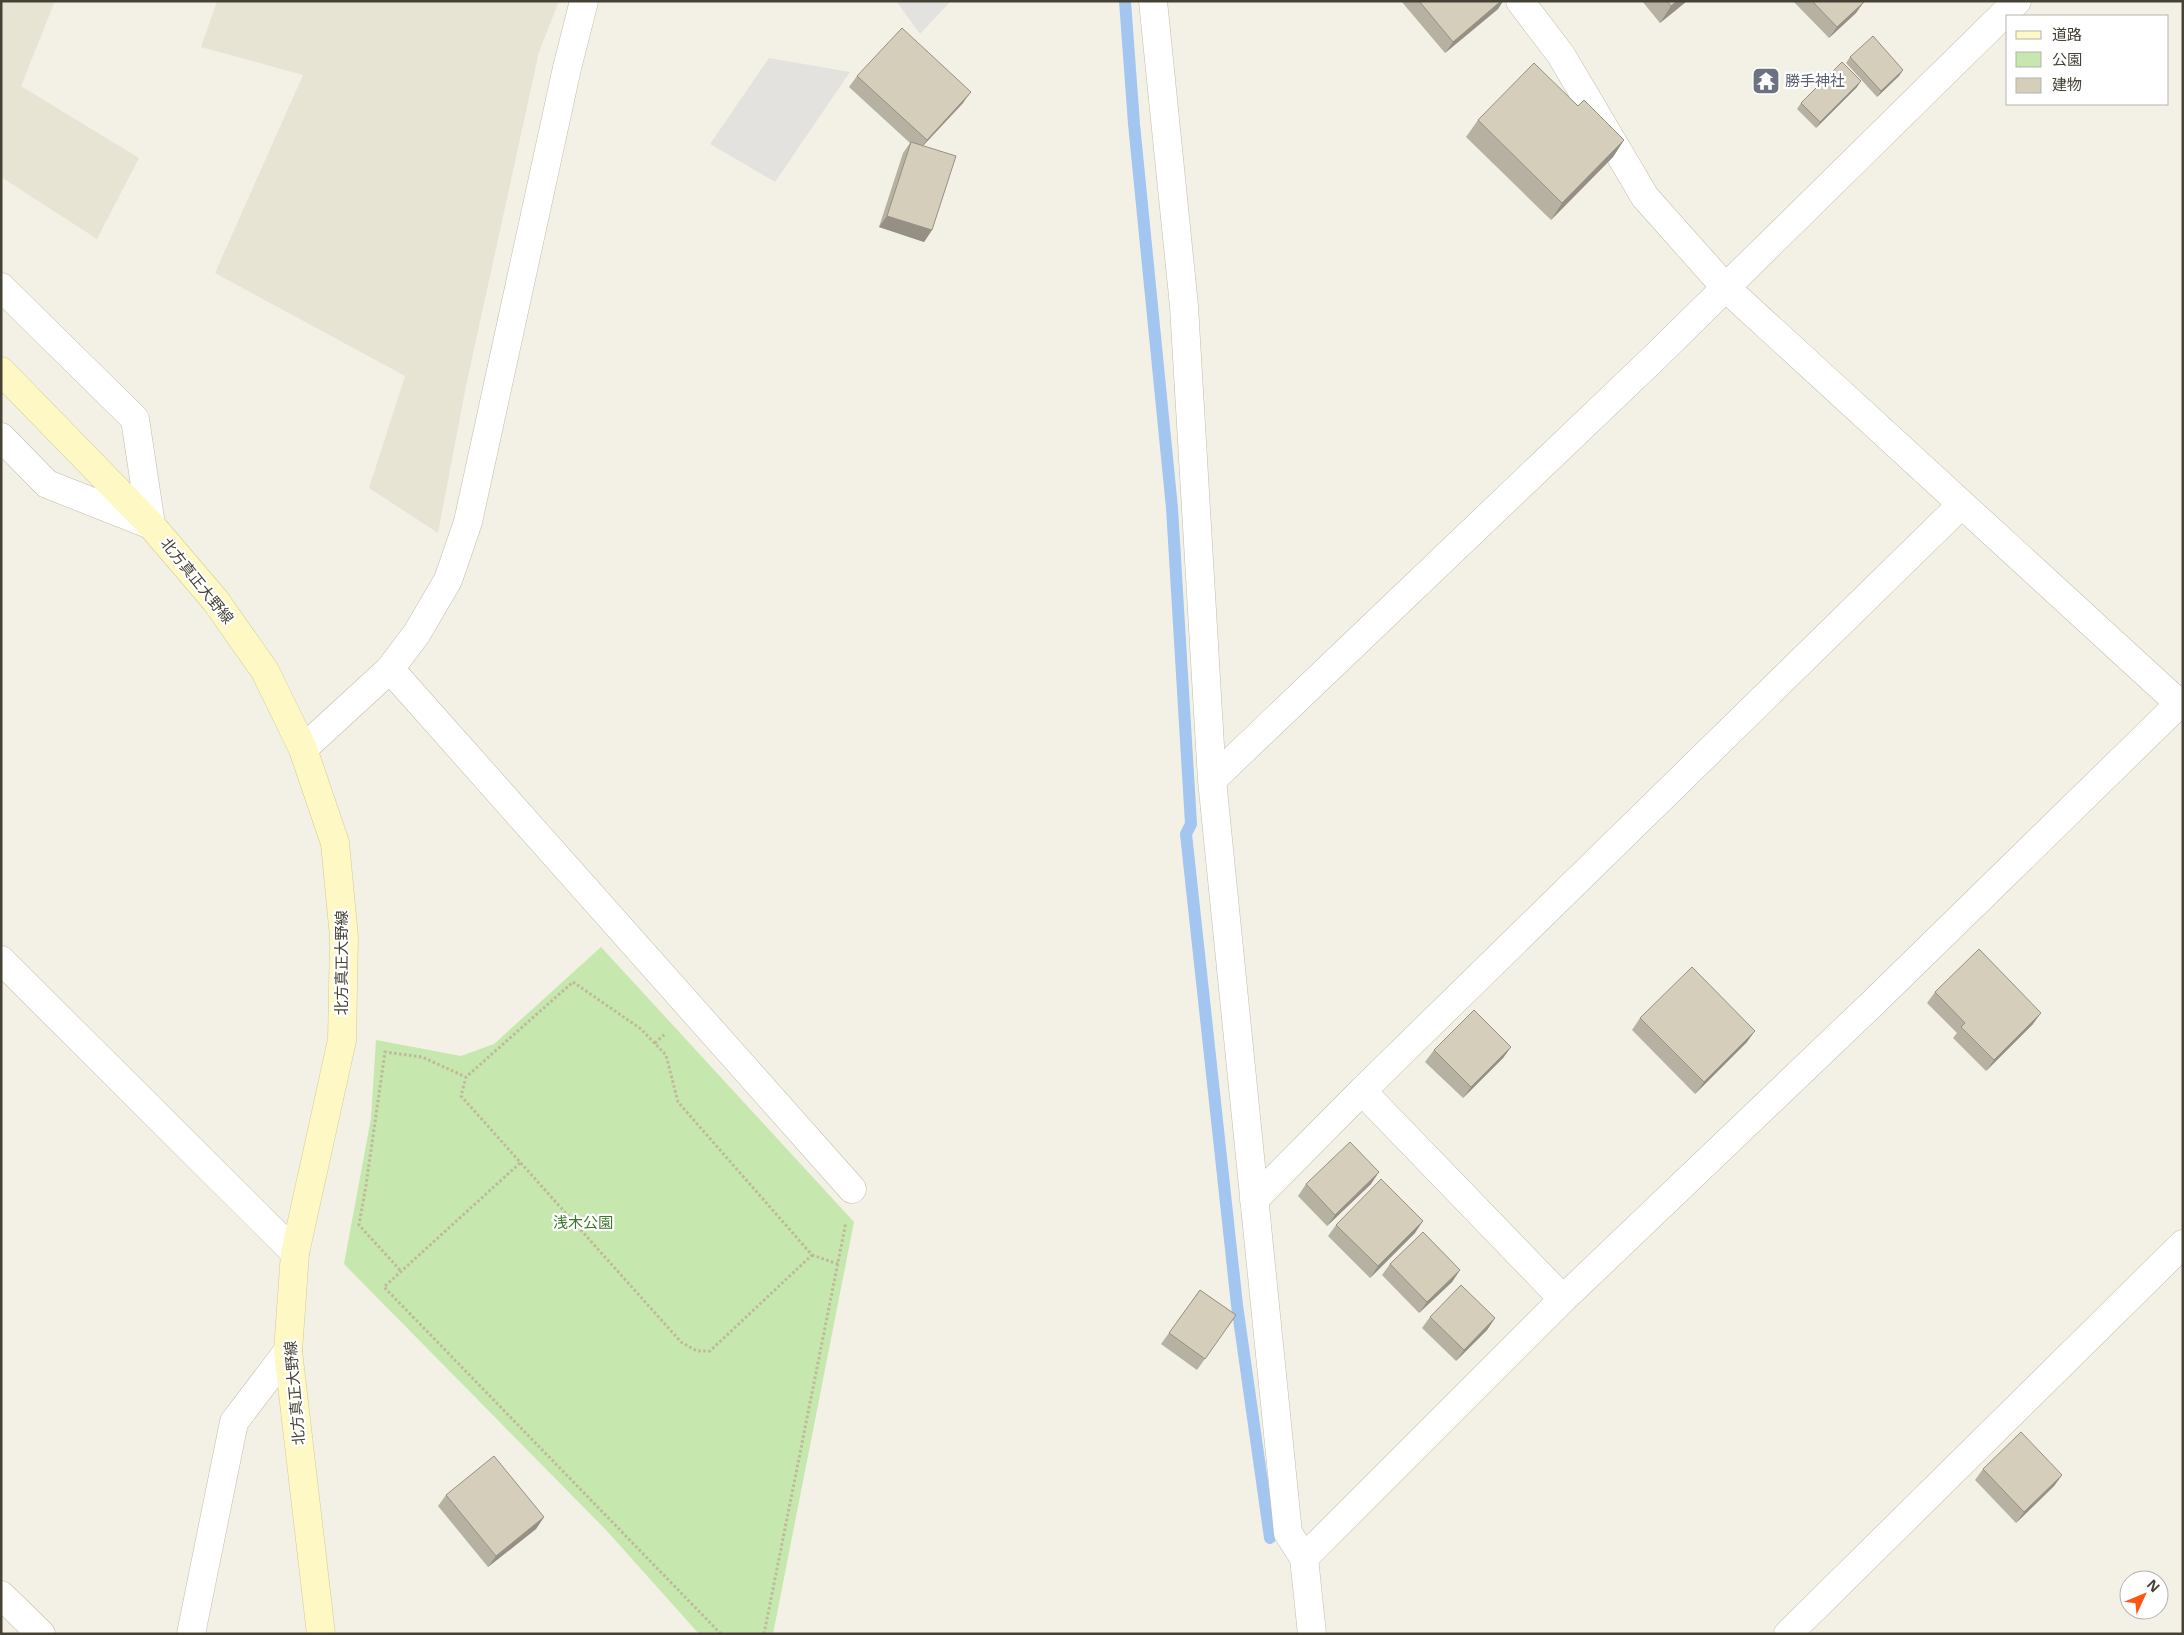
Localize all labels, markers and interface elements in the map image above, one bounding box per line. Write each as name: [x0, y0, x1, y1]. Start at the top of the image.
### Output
legend: [2006, 15, 2169, 105]
text: 道路: [2052, 24, 2082, 44]
text: 公園: [2052, 49, 2082, 69]
temple icon: 勝手神社: [1751, 66, 1781, 96]
place label: 勝手神社: [1785, 70, 1845, 90]
text: 建物: [2052, 74, 2082, 94]
street label: 北方真正大野線: [157, 533, 239, 627]
street label: 北方真正大野線: [331, 910, 351, 1016]
park label: 浅木公園: [553, 1212, 613, 1232]
street label: 北方真正大野線: [279, 1340, 309, 1446]
north arrow: [2119, 1570, 2169, 1620]
text: N: [2143, 1575, 2165, 1596]

